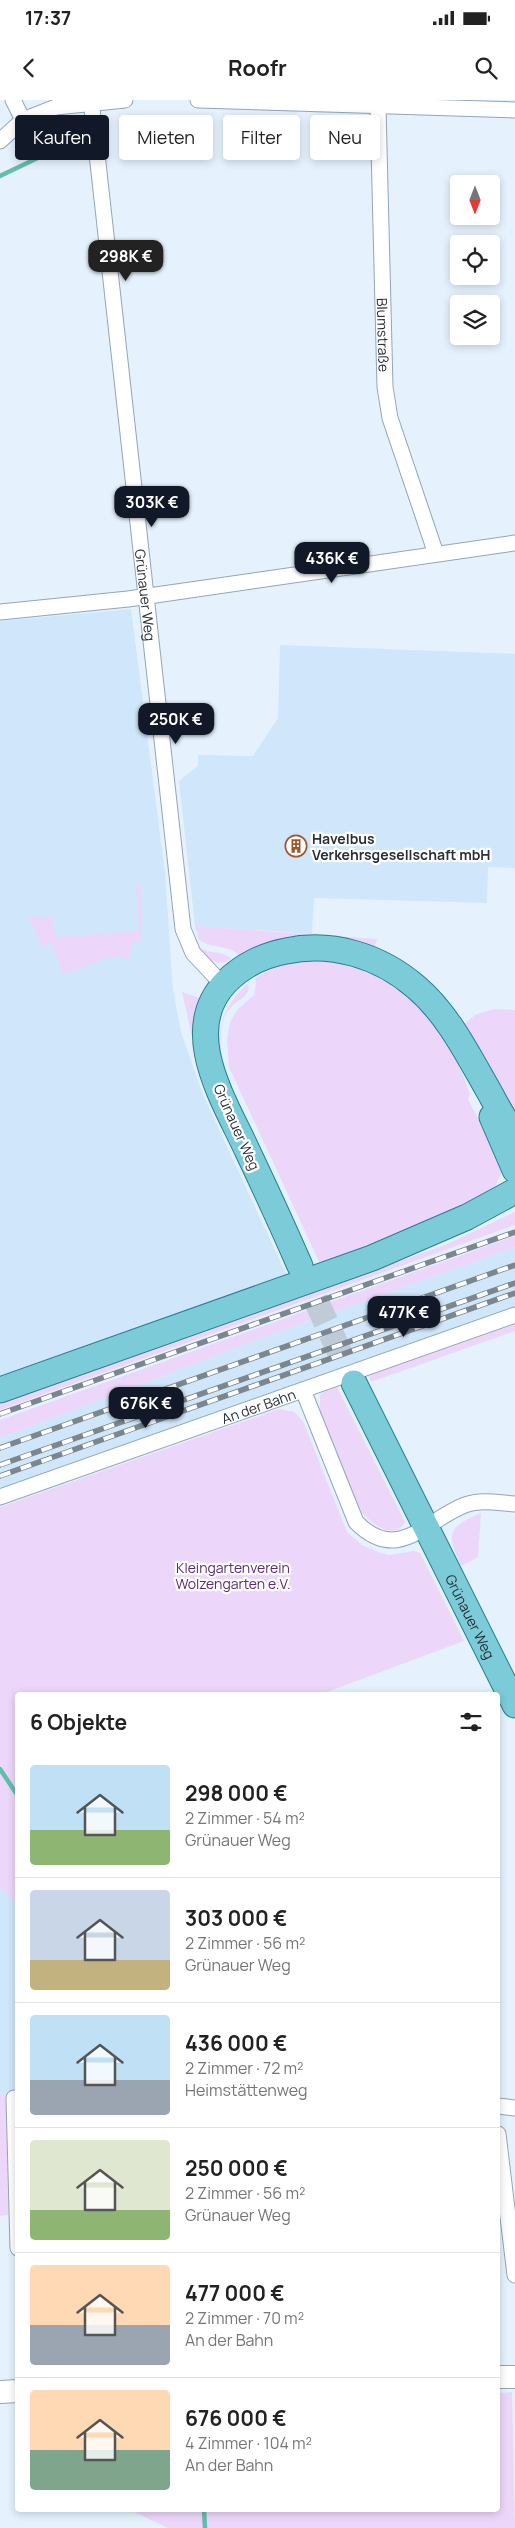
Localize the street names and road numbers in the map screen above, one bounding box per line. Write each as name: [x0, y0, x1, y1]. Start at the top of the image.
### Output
street label: Blumstraße: [373, 298, 394, 372]
street label: Grünauer Weg: [131, 548, 160, 642]
street label: Grünauer Weg: [210, 1081, 264, 1173]
street label: An der Bahn: [219, 1384, 298, 1428]
street label: Grünauer Weg: [442, 1571, 500, 1662]

